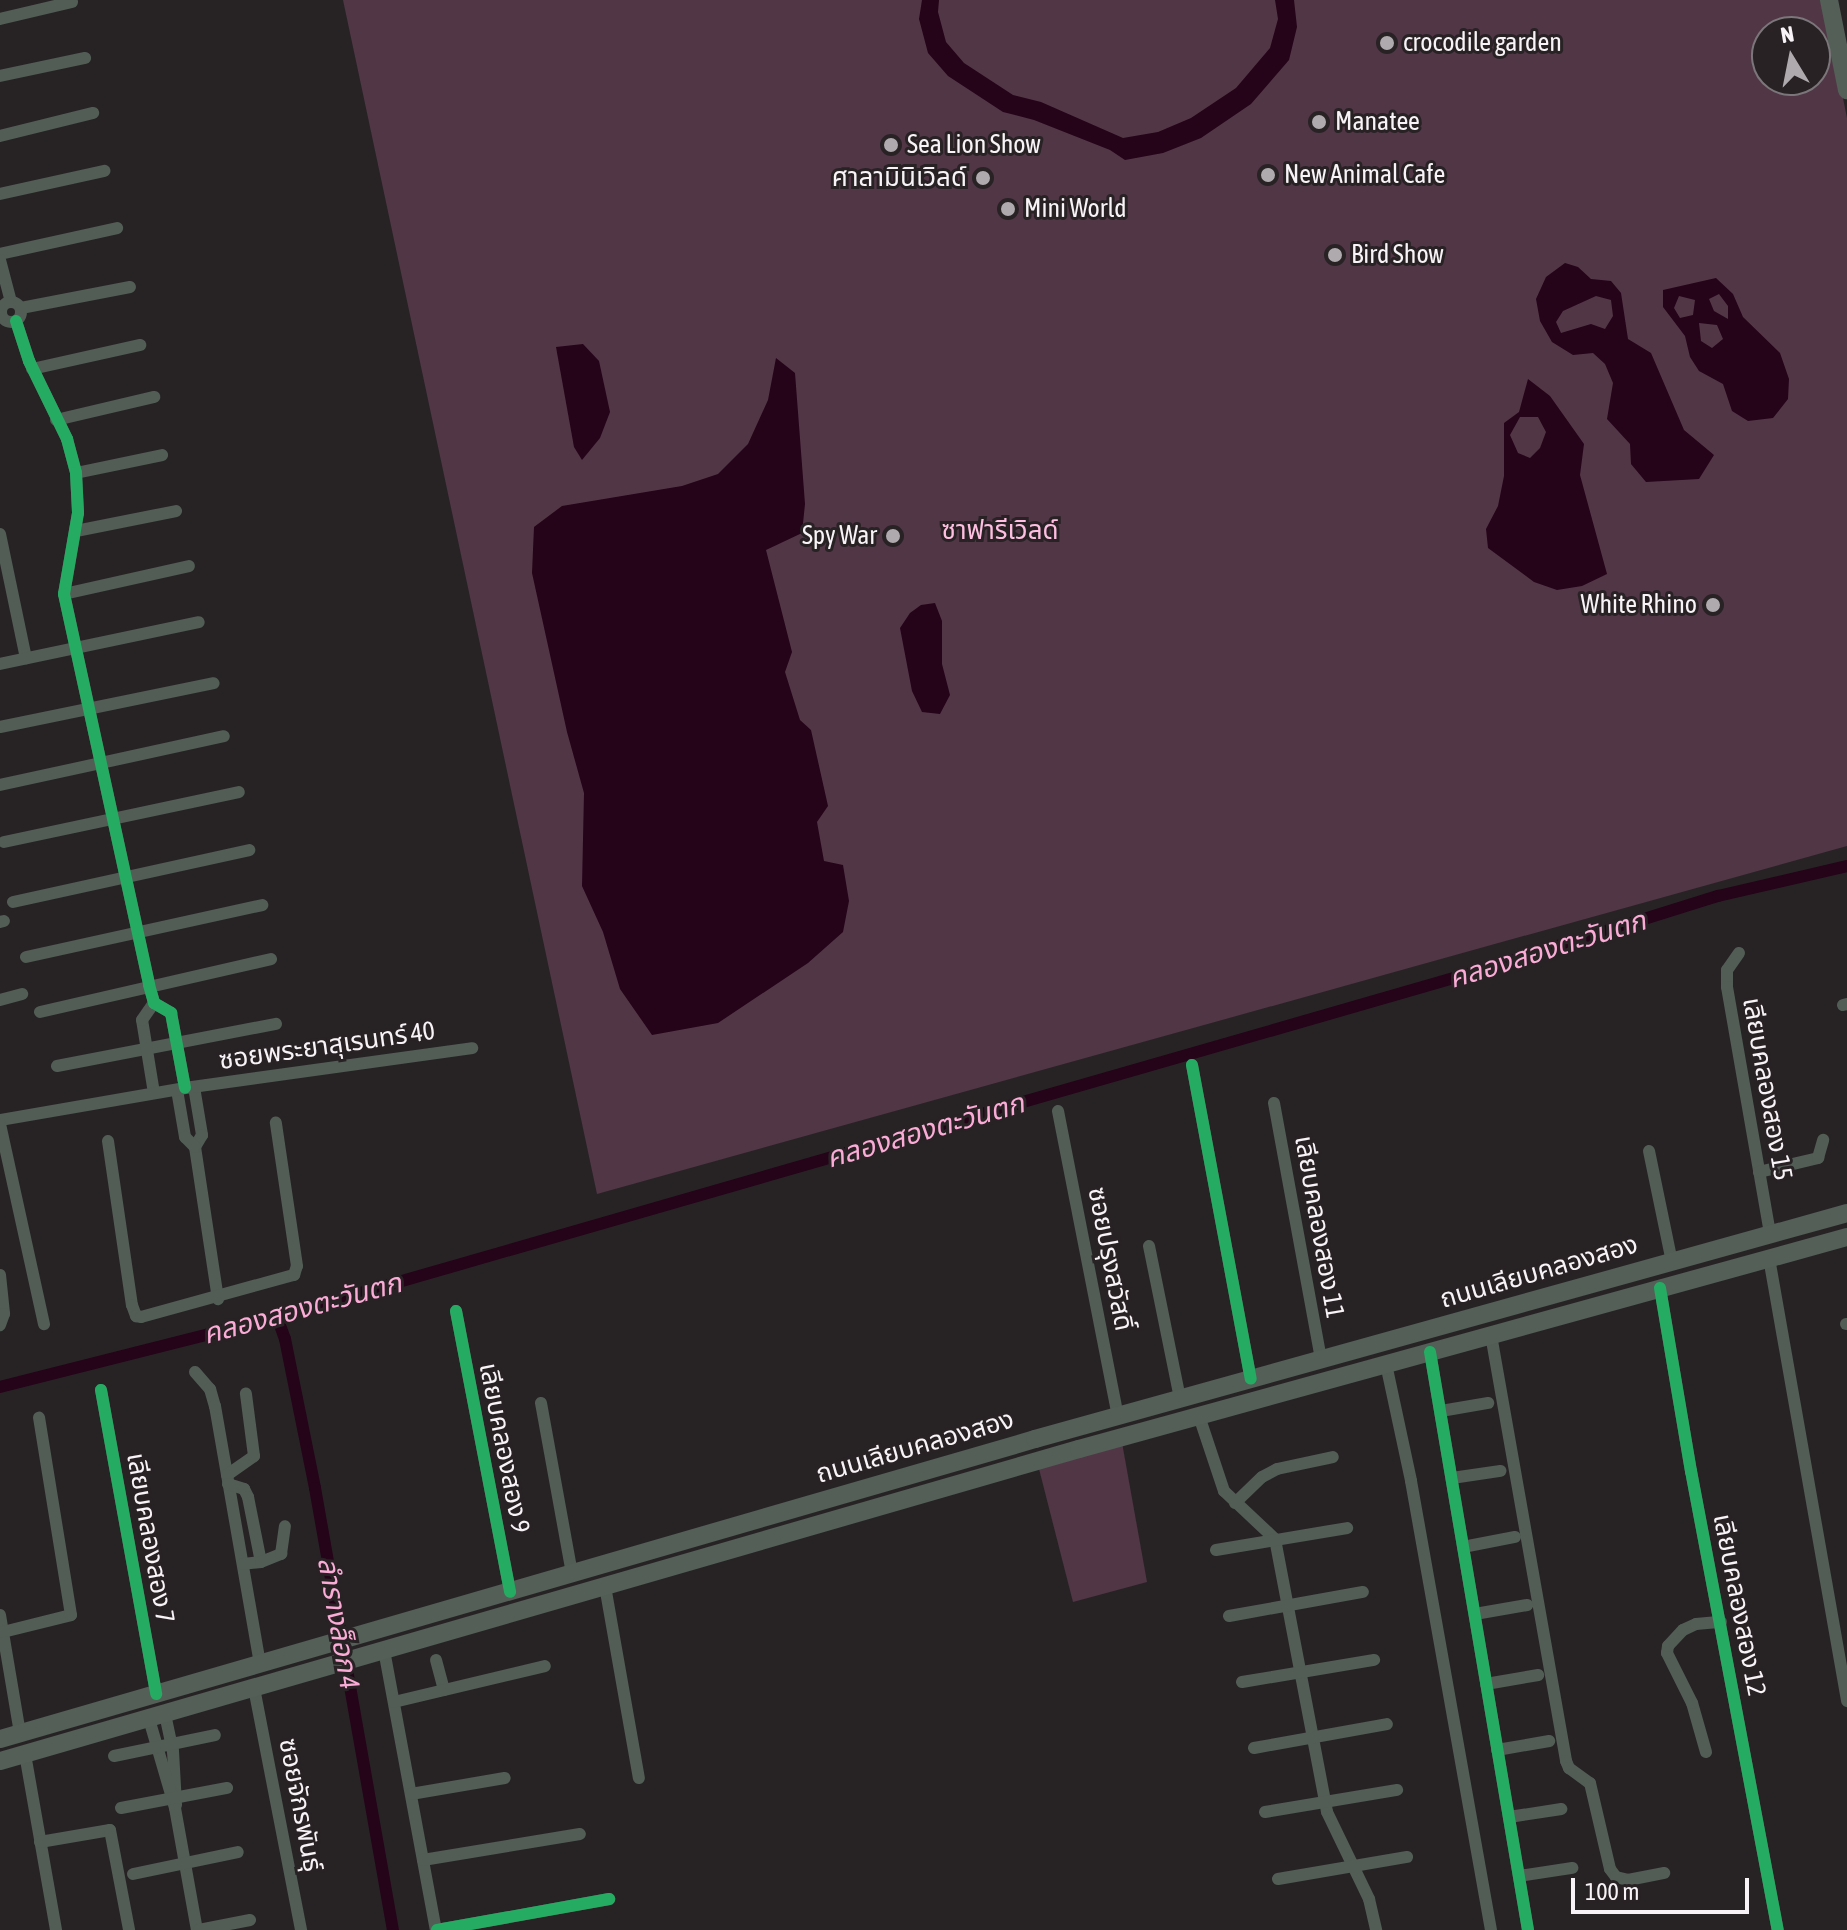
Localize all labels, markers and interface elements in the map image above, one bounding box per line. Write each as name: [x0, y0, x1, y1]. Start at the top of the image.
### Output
north arrow: [1751, 16, 1831, 96]
text: N: [1779, 20, 1796, 48]
place label: crocodile garden: [1403, 27, 1562, 59]
marker: crocodile garden: [1378, 34, 1396, 52]
place label: Manatee: [1335, 106, 1420, 138]
marker: Manatee: [1310, 113, 1328, 131]
place label: Sea Lion Show: [907, 129, 1041, 161]
marker: Sea Lion Show: [882, 136, 900, 154]
place label: New Animal Cafe: [1284, 159, 1445, 191]
place label: ศาลามินิเวิลด์: [832, 162, 967, 194]
marker: New Animal Cafe: [1259, 166, 1277, 184]
marker: ศาลามินิเวิลด์: [974, 169, 992, 187]
place label: Mini World: [1024, 193, 1126, 225]
marker: Mini World: [999, 200, 1017, 218]
place label: Bird Show: [1351, 239, 1444, 271]
marker: Bird Show: [1326, 246, 1344, 264]
park label: ซาฟารีเวิลด์: [941, 515, 1059, 547]
place label: Spy War: [802, 520, 877, 552]
marker: Spy War: [884, 527, 902, 545]
place label: White Rhino: [1581, 589, 1697, 621]
marker: White Rhino: [1704, 596, 1722, 614]
water label: คลองสองตะวันตก: [1444, 903, 1650, 995]
street label: เลียบคลองสอง 15: [1736, 995, 1798, 1183]
street label: ซอยพระยาสุเรนทร์ 40: [217, 1015, 437, 1077]
water label: คลองสองตะวันตก: [822, 1086, 1028, 1174]
street label: เลียบคลองสอง 11: [1288, 1133, 1350, 1321]
street label: ซอยปรุงสวัสดิ์: [1081, 1184, 1139, 1334]
street label: ถนนเลียบคลองสอง: [1436, 1229, 1642, 1315]
water label: คลองสองตะวันตก: [199, 1265, 405, 1351]
street label: เลียบคลองสอง 9: [472, 1360, 536, 1536]
street label: ถนนเลียบคลองสอง: [812, 1404, 1018, 1490]
street label: เลียบคลองสอง 7: [120, 1450, 180, 1626]
street label: เลียบคลองสอง 12: [1706, 1511, 1772, 1699]
water label: ลำรางล็อก 4: [311, 1554, 367, 1692]
street label: ซอยจักรพันธุ์: [272, 1736, 328, 1874]
scale bar: [1575, 1862, 1753, 1912]
text: 100 m: [1585, 1878, 1639, 1905]

